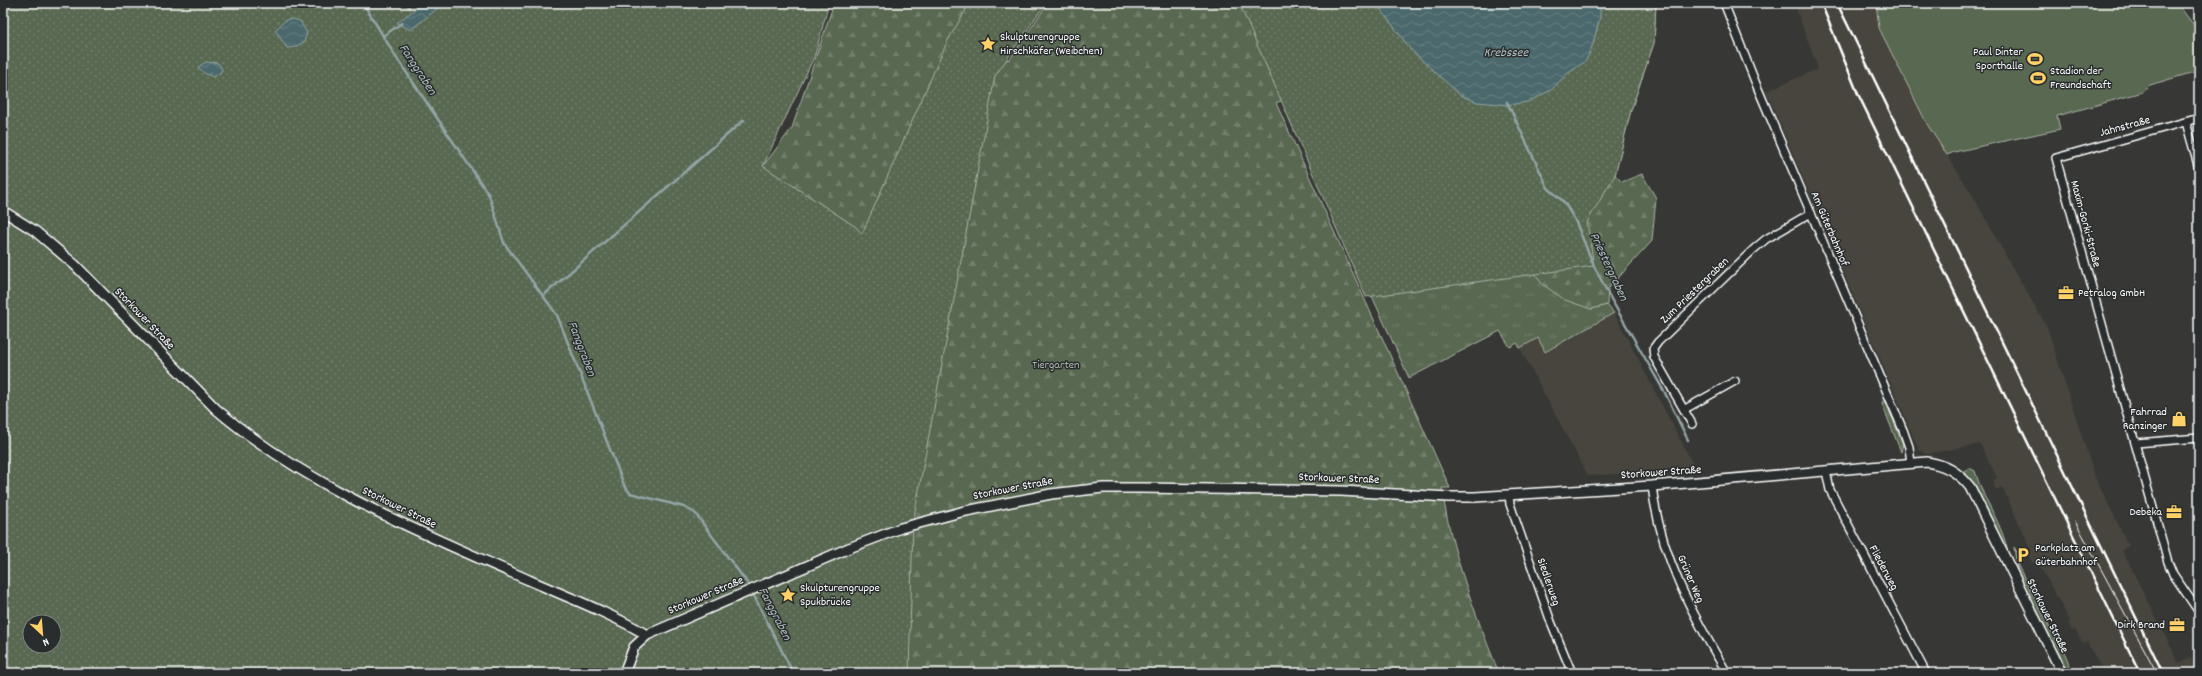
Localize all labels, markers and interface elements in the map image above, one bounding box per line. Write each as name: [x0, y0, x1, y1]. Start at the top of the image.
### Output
place label: Skulpturengruppe Hirschkäfer (Weibchen): [1000, 29, 1102, 60]
place icon: Skulpturengruppe Hirschkäfer (Weibchen): [979, 35, 997, 53]
water label: Fanggraben: [393, 41, 441, 100]
water label: Krebssee: [1484, 44, 1530, 63]
place label: Paul Dinter Sporthalle: [1973, 44, 2024, 75]
sports icon: Paul Dinter Sporthalle: [2026, 50, 2044, 68]
place label: Stadion der Freundschaft: [2050, 63, 2112, 94]
sports icon: Stadion der Freundschaft: [2029, 69, 2047, 87]
street label: Jahnstraße: [2098, 112, 2152, 142]
street label: Maxim-Gorki-Straße: [2065, 179, 2105, 269]
street label: Am Güterbahnhof: [1806, 189, 1853, 270]
water label: Priestergraben: [1584, 230, 1633, 305]
street label: Zum Priestergraben: [1657, 254, 1733, 328]
street label: Storkower Straße: [110, 284, 178, 354]
office icon: Petralog GmbH: [2057, 284, 2075, 302]
place label: Petralog GmbH: [2078, 285, 2145, 302]
water label: Fanggraben: [562, 319, 601, 380]
park label: Tiergarten: [1032, 357, 1080, 374]
place label: Fahrrad Ranzinger: [2123, 404, 2168, 435]
shop icon: Fahrrad Ranzinger: [2170, 410, 2188, 428]
street label: Storkower Straße: [1620, 462, 1702, 484]
street label: Storkower Straße: [1298, 469, 1380, 489]
street label: Storkower Straße: [972, 473, 1054, 505]
street label: Storkower Straße: [359, 483, 439, 533]
office icon: Debeka: [2165, 503, 2183, 521]
place label: Debeka: [2130, 504, 2162, 521]
place label: Parkplatz am Güterbahnhof: [2035, 540, 2098, 571]
street label: Fliederweg: [1864, 542, 1902, 594]
parking icon: Parkplatz am Güterbahnhof: [2014, 546, 2032, 564]
street label: Grüner Weg: [1672, 552, 1708, 606]
street label: Siedlerweg: [1532, 556, 1564, 608]
street label: Storkower Straße: [666, 572, 746, 620]
street label: Storkower Straße: [2022, 576, 2072, 656]
place label: Skulpturengruppe Spukbrücke: [800, 580, 880, 611]
water label: Fanggraben: [752, 584, 796, 645]
place icon: Skulpturengruppe Spukbrücke: [779, 586, 797, 604]
north arrow: [22, 614, 62, 654]
office icon: Dirk Brand: [2168, 616, 2186, 634]
place label: Dirk Brand: [2118, 617, 2165, 634]
text: N: [39, 633, 51, 650]

